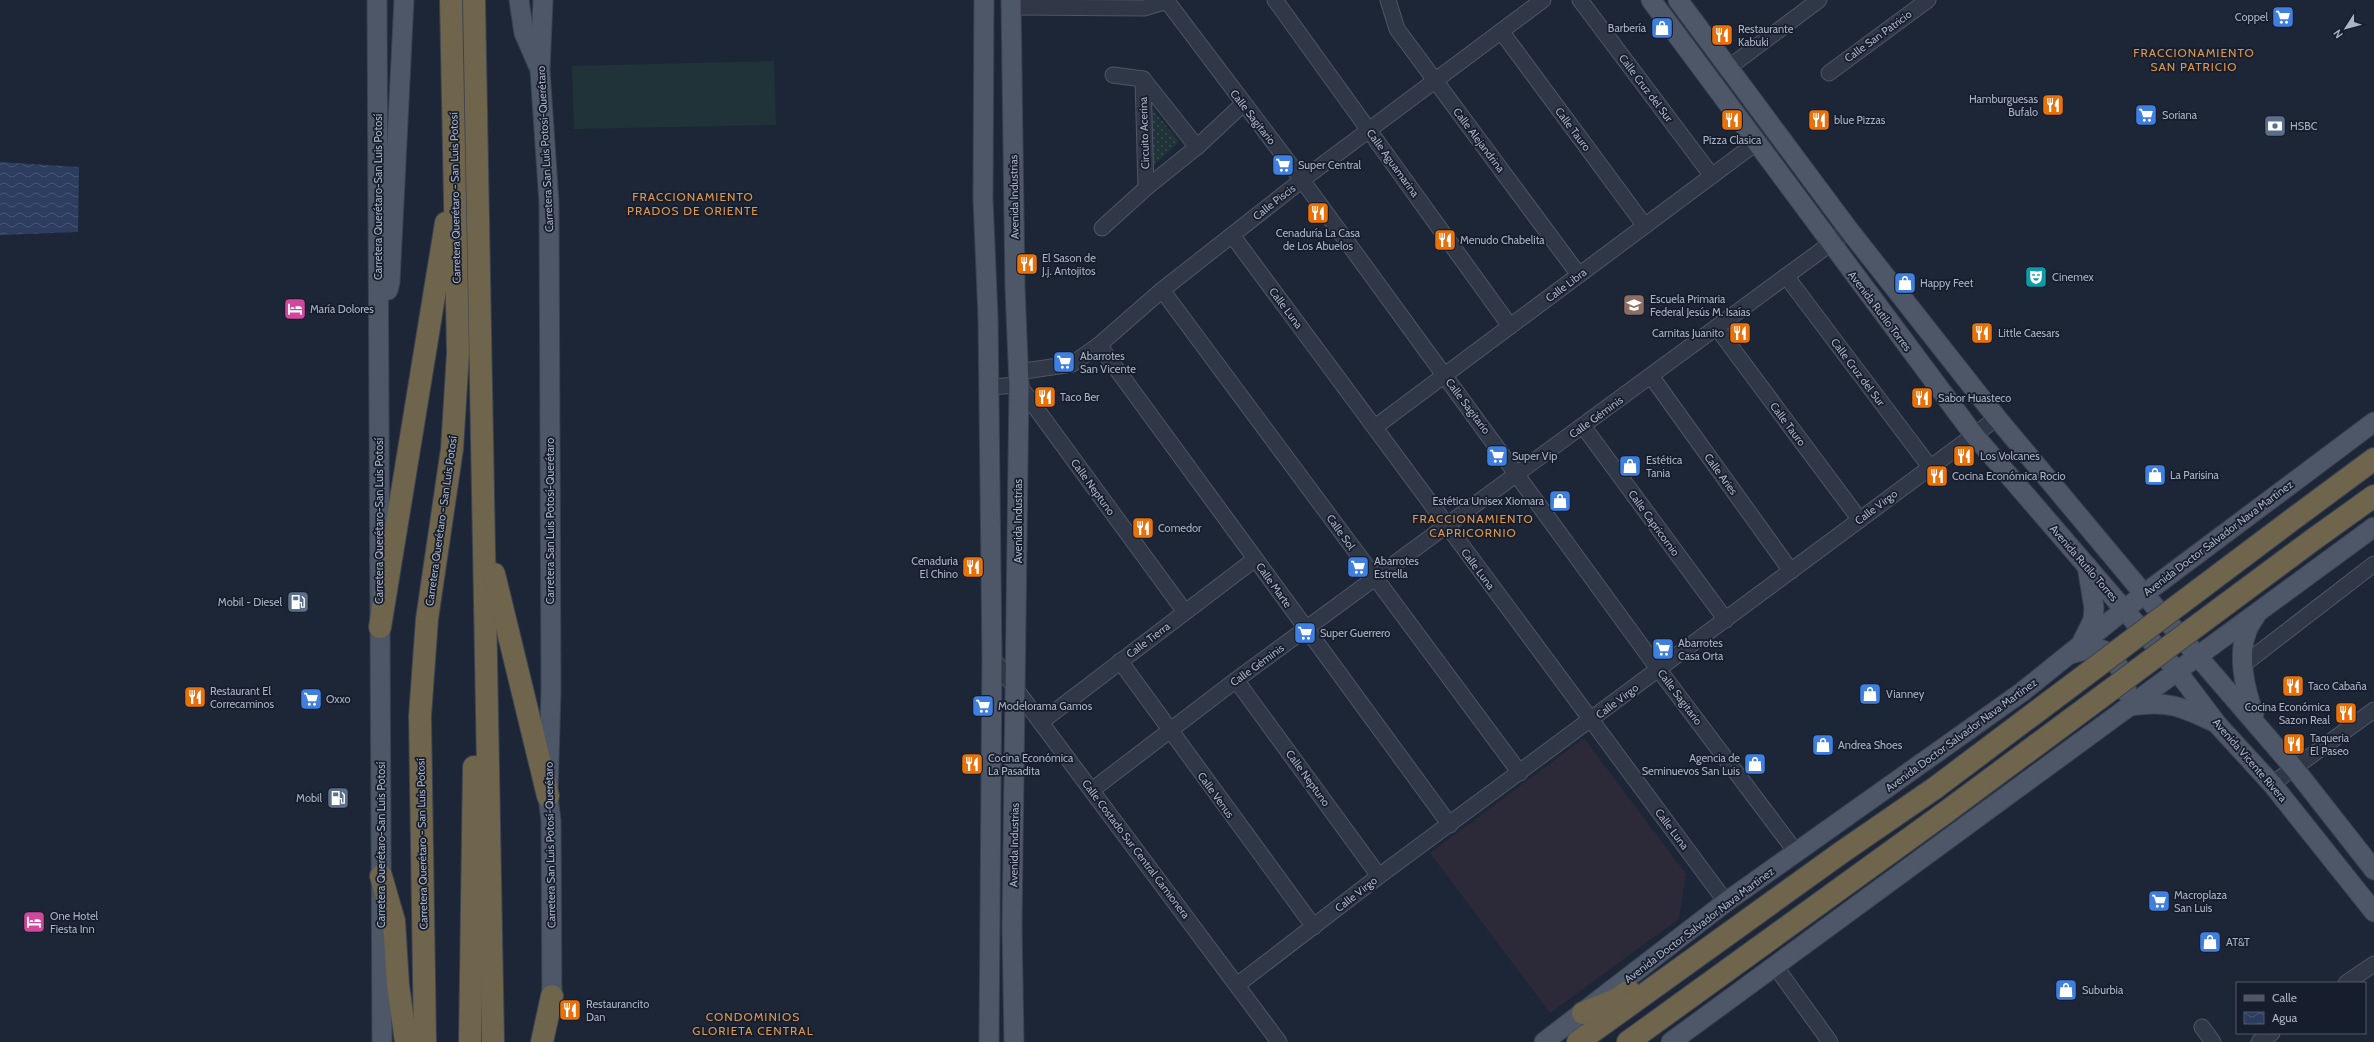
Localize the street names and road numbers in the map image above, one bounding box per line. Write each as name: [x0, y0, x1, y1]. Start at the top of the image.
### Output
street label: Calle San Patricio: [1842, 7, 1914, 65]
street label: Calle Cruz del Sur: [1616, 51, 1676, 125]
street label: Carretera San Luis Potosí-Querétaro: [534, 66, 556, 232]
street label: Calle Sagitario: [1227, 87, 1279, 147]
street label: Circuito Acerina: [1136, 96, 1152, 169]
street label: Calle Tauro: [1552, 104, 1594, 154]
street label: Calle Alejandrina: [1450, 105, 1508, 176]
street label: Carretera Querétaro - San Luis Potosí: [446, 112, 463, 284]
street label: Carretera Querétaro-San Luis Potosí: [371, 113, 385, 280]
street label: Calle Aguamarina: [1364, 126, 1423, 200]
street label: Avenida Industrias: [1006, 154, 1022, 239]
street label: Calle Piscis: [1250, 181, 1298, 223]
street label: Calle Libra: [1543, 265, 1590, 305]
street label: Avenida Rutilo Torres: [1845, 268, 1915, 354]
street label: Calle Luna: [1266, 285, 1306, 332]
street label: Calle Cruz del Sur: [1828, 335, 1888, 409]
street label: Calle Sagitario: [1443, 375, 1493, 437]
street label: Calle Géminis: [1566, 392, 1626, 441]
street label: Calle Tauro: [1767, 399, 1809, 449]
street label: Carretera Querétaro - San Luis Potosí: [422, 435, 460, 607]
street label: Carretera Querétaro-San Luis Potosí: [372, 437, 386, 604]
street label: Carretera San Luis Potosí-Querétaro: [543, 438, 557, 604]
street label: Calle Aries: [1701, 450, 1741, 498]
street label: Calle Neptuno: [1068, 456, 1118, 518]
street label: Avenida Doctor Salvador Nava Martínez: [2140, 477, 2296, 599]
street label: Avenida Industrias: [1011, 478, 1025, 563]
street label: Calle Virgo: [1852, 486, 1900, 528]
street label: Calle Capricornio: [1625, 487, 1683, 559]
street label: Calle Sol: [1323, 512, 1359, 553]
street label: Avenida Rutilo Torres: [2047, 522, 2121, 605]
street label: Calle Luna: [1458, 546, 1498, 593]
street label: Calle Marte: [1253, 560, 1295, 611]
street label: Calle Tierra: [1123, 619, 1173, 661]
street label: Calle Géminis: [1227, 640, 1287, 689]
street label: Calle Sagitario: [1655, 666, 1705, 728]
street label: Avenida Doctor Salvador Nava Martínez: [1883, 675, 2039, 795]
street label: Calle Virgo: [1593, 680, 1641, 722]
street label: Avenida Vicente Rivera: [2210, 715, 2291, 805]
street label: Calle Neptuno: [1283, 747, 1333, 809]
street label: Carretera Querétaro - San Luis Potosí: [413, 758, 430, 930]
street label: Carretera Querétaro-San Luis Potosí: [374, 761, 388, 928]
street label: Carretera San Luis Potosí-Querétaro: [542, 762, 558, 928]
street label: Calle Venus: [1195, 769, 1238, 821]
street label: Calle Costado Sur Central Camionera: [1079, 777, 1193, 922]
street label: Avenida Industrias: [1006, 802, 1022, 887]
street label: Calle Luna: [1652, 806, 1692, 853]
street label: Avenida Doctor Salvador Nava Martínez: [1621, 864, 1777, 986]
street label: Calle Virgo: [1332, 873, 1380, 915]

